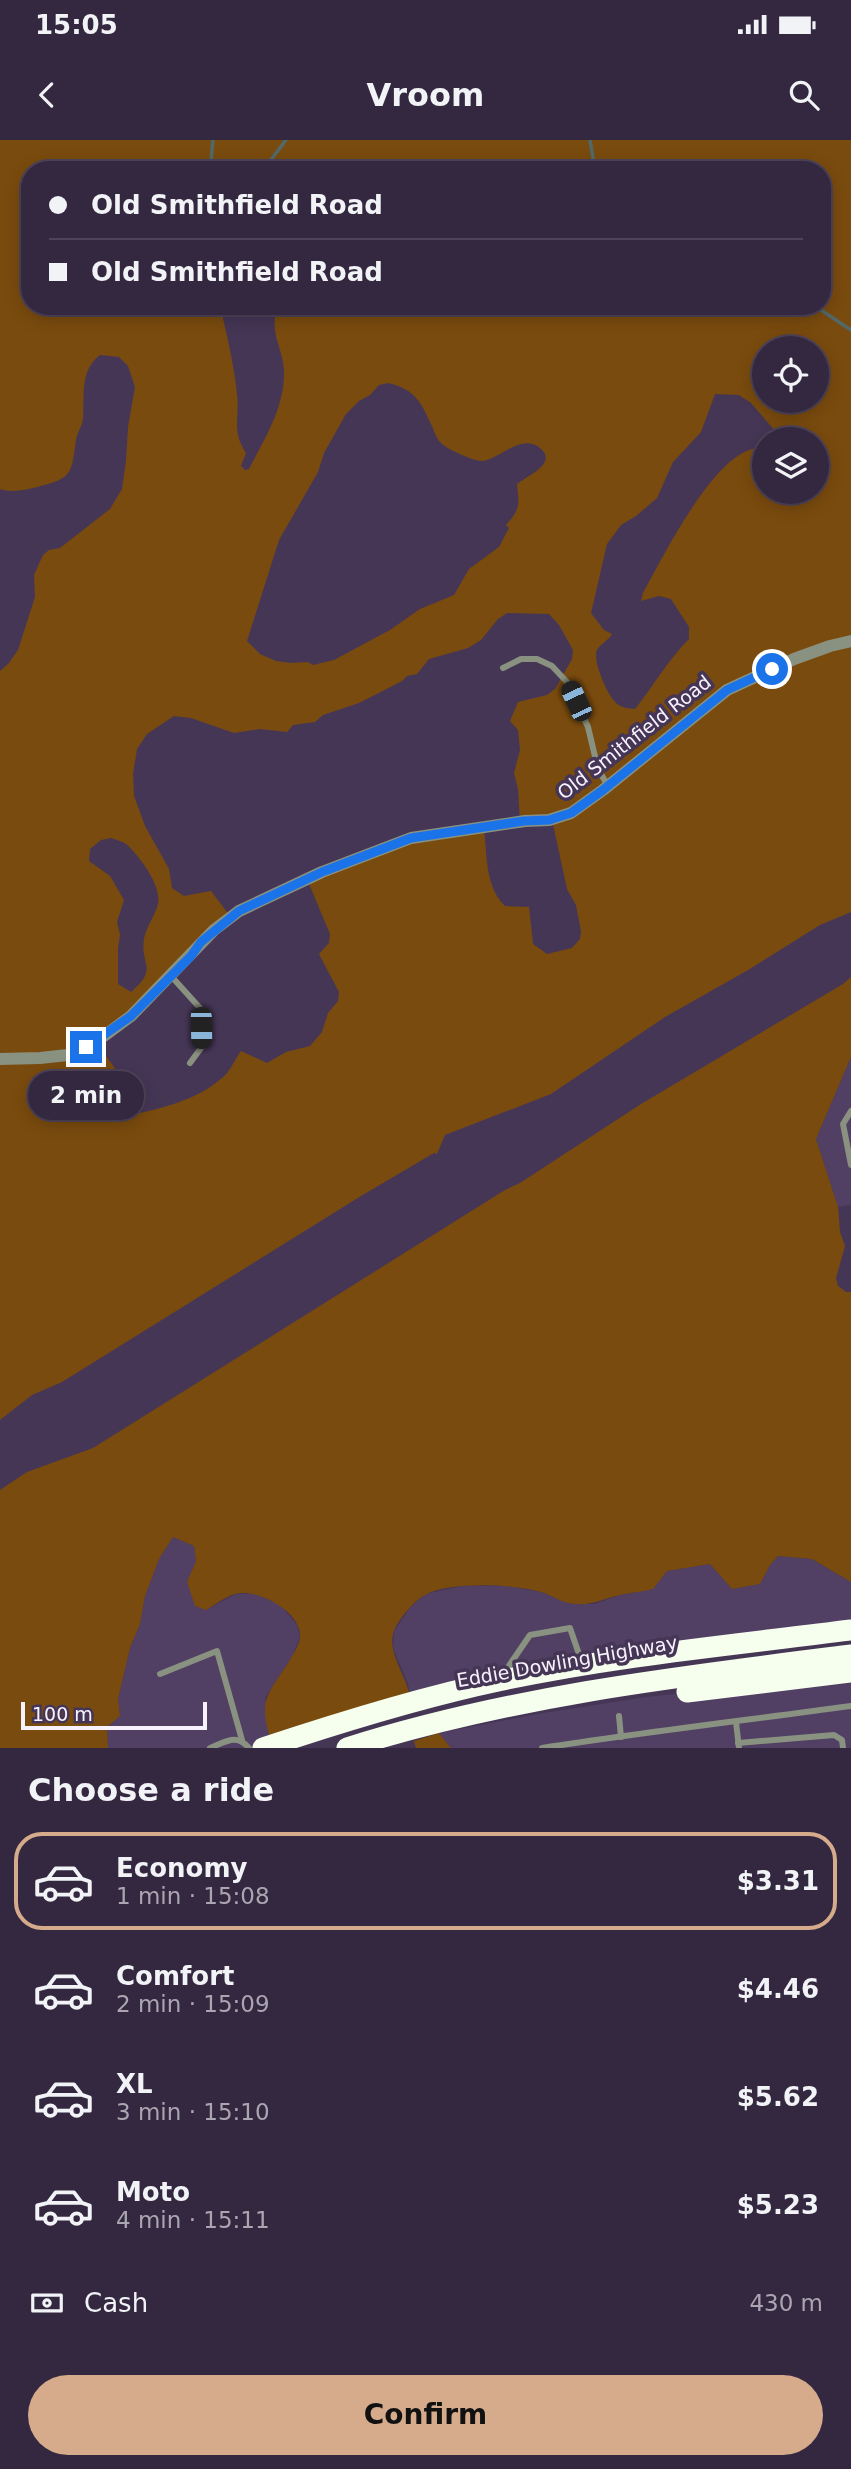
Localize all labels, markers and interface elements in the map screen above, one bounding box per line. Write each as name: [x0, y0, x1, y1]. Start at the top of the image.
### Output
text: 15:05: [35, 10, 118, 40]
icon: back: [28, 76, 66, 114]
text: Vroom: [367, 76, 484, 114]
icon: search: [785, 76, 823, 114]
text: Old Smithfield Road: [91, 190, 383, 220]
text: Old Smithfield Road: [91, 257, 383, 287]
map controls: [752, 336, 829, 504]
button: locate: [752, 336, 829, 413]
button: layers: [752, 427, 829, 504]
route start: [756, 653, 788, 685]
street label: Old Smithfield Road: [553, 670, 715, 804]
car: [558, 678, 595, 724]
car: [191, 1007, 212, 1049]
route end: [70, 1031, 102, 1063]
callout: 2 min: [28, 1072, 144, 1121]
text: 2 min: [50, 1082, 122, 1108]
street label: Eddie Dowling Highway: [455, 1631, 679, 1691]
scale bar: [21, 1699, 206, 1731]
text: 100 m: [32, 1703, 93, 1725]
text: Choose a ride: [28, 1771, 274, 1809]
icon: car: [32, 1850, 95, 1913]
text: Economy: [116, 1853, 247, 1883]
text: $3.31: [737, 1866, 819, 1896]
text: 1 min · 15:08: [116, 1883, 270, 1909]
icon: car: [32, 1958, 95, 2021]
text: Comfort: [116, 1961, 234, 1991]
text: $4.46: [737, 1974, 819, 2004]
text: 2 min · 15:09: [116, 1991, 270, 2017]
icon: car: [32, 2066, 95, 2129]
text: XL: [116, 2069, 153, 2099]
text: $5.62: [737, 2082, 819, 2112]
text: 3 min · 15:10: [116, 2099, 270, 2125]
icon: car: [32, 2174, 95, 2237]
text: Moto: [116, 2177, 190, 2207]
text: $5.23: [737, 2190, 819, 2220]
text: 4 min · 15:11: [116, 2207, 270, 2233]
icon: cash: [28, 2284, 66, 2322]
text: Cash: [84, 2288, 148, 2318]
text: 430 m: [749, 2290, 823, 2316]
button: Confirm: [28, 2375, 823, 2455]

